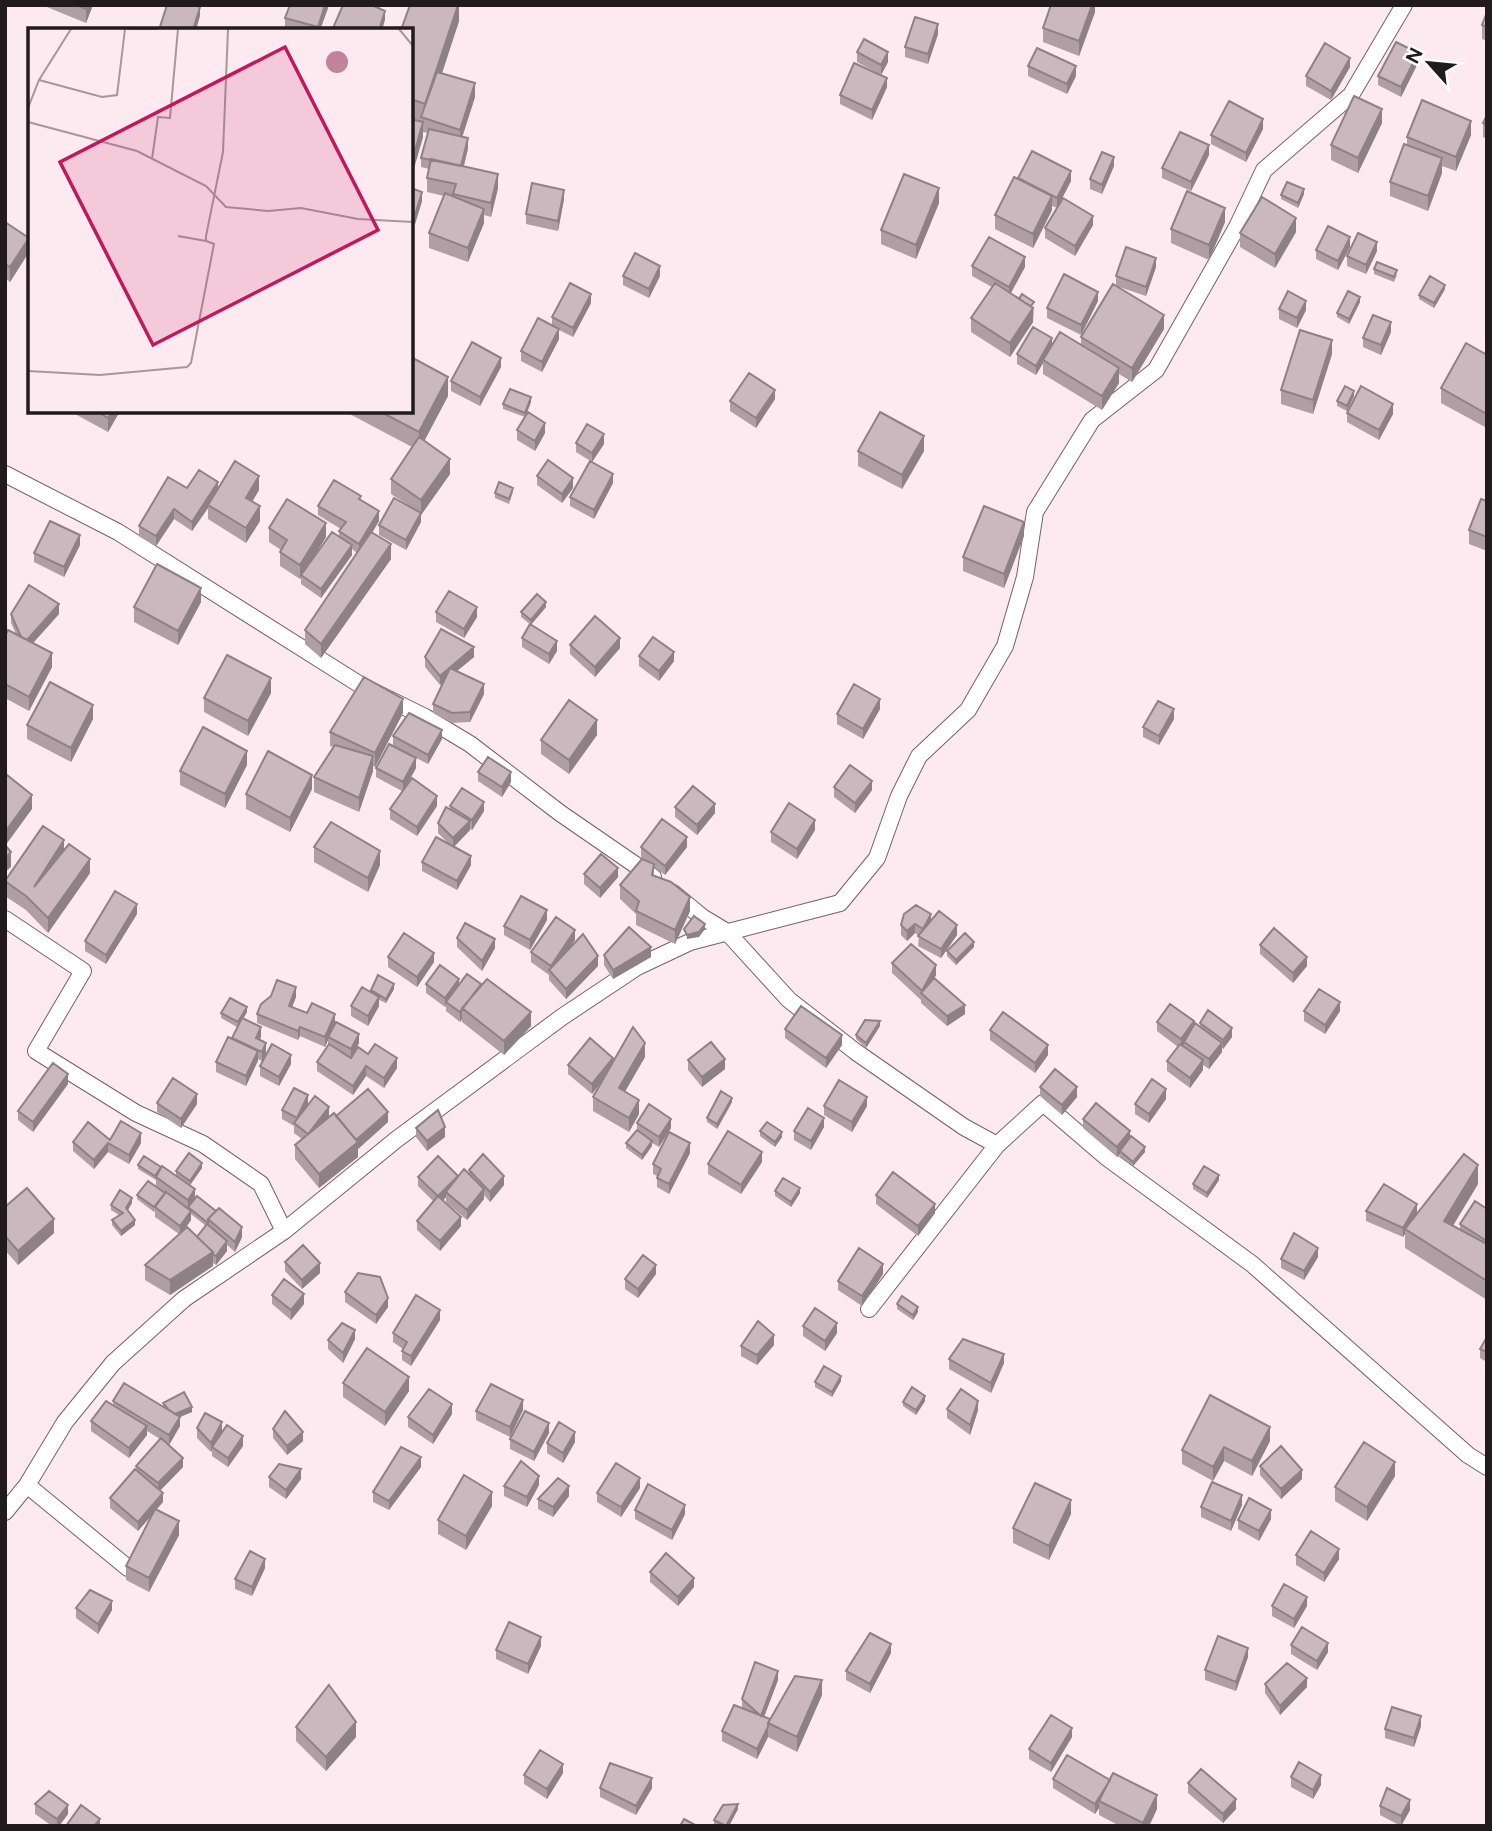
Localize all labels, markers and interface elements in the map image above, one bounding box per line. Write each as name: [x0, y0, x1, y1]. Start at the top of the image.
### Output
inset map: [28, 28, 413, 413]
north arrow: [1394, 28, 1464, 98]
text: N: [1401, 44, 1428, 67]

